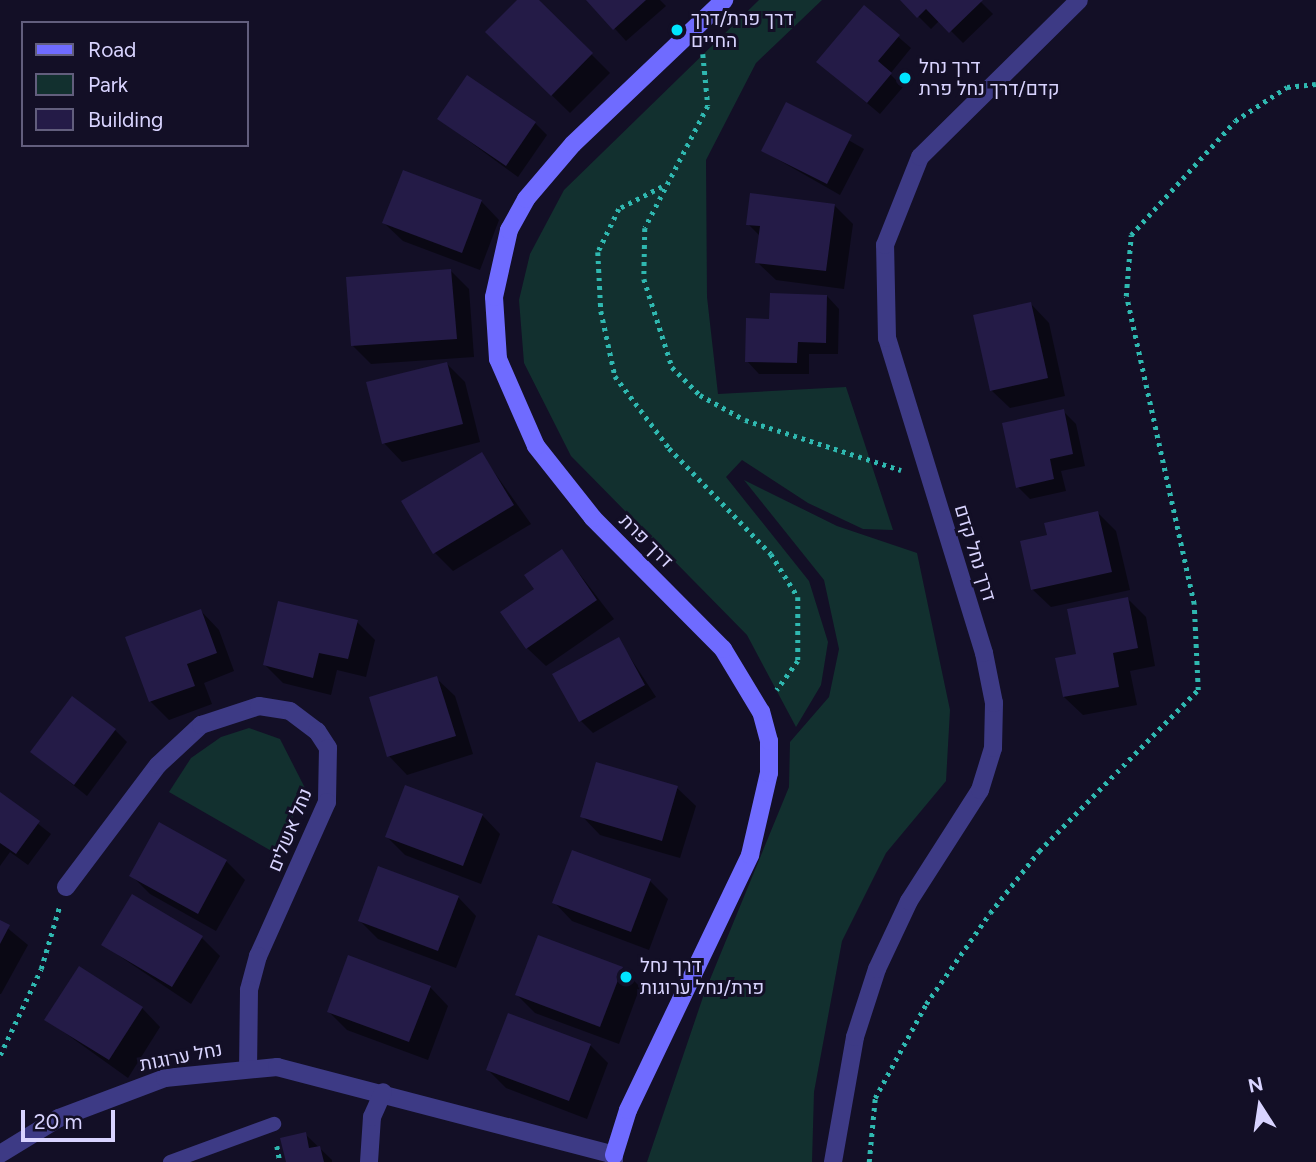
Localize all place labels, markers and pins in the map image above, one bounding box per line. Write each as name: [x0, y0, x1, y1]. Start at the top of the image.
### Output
place label: דרך פרת/דרך החיים: [691, 8, 793, 52]
marker: דרך פרת/דרך החיים: [669, 22, 685, 38]
place label: דרך נחל קדם/דרך נחל פרת: [919, 56, 1059, 100]
marker: דרך נחל קדם/דרך נחל פרת: [897, 70, 913, 86]
place label: דרך נחל פרת/נחל ערוגות: [640, 955, 764, 999]
marker: דרך נחל פרת/נחל ערוגות: [618, 969, 634, 985]

